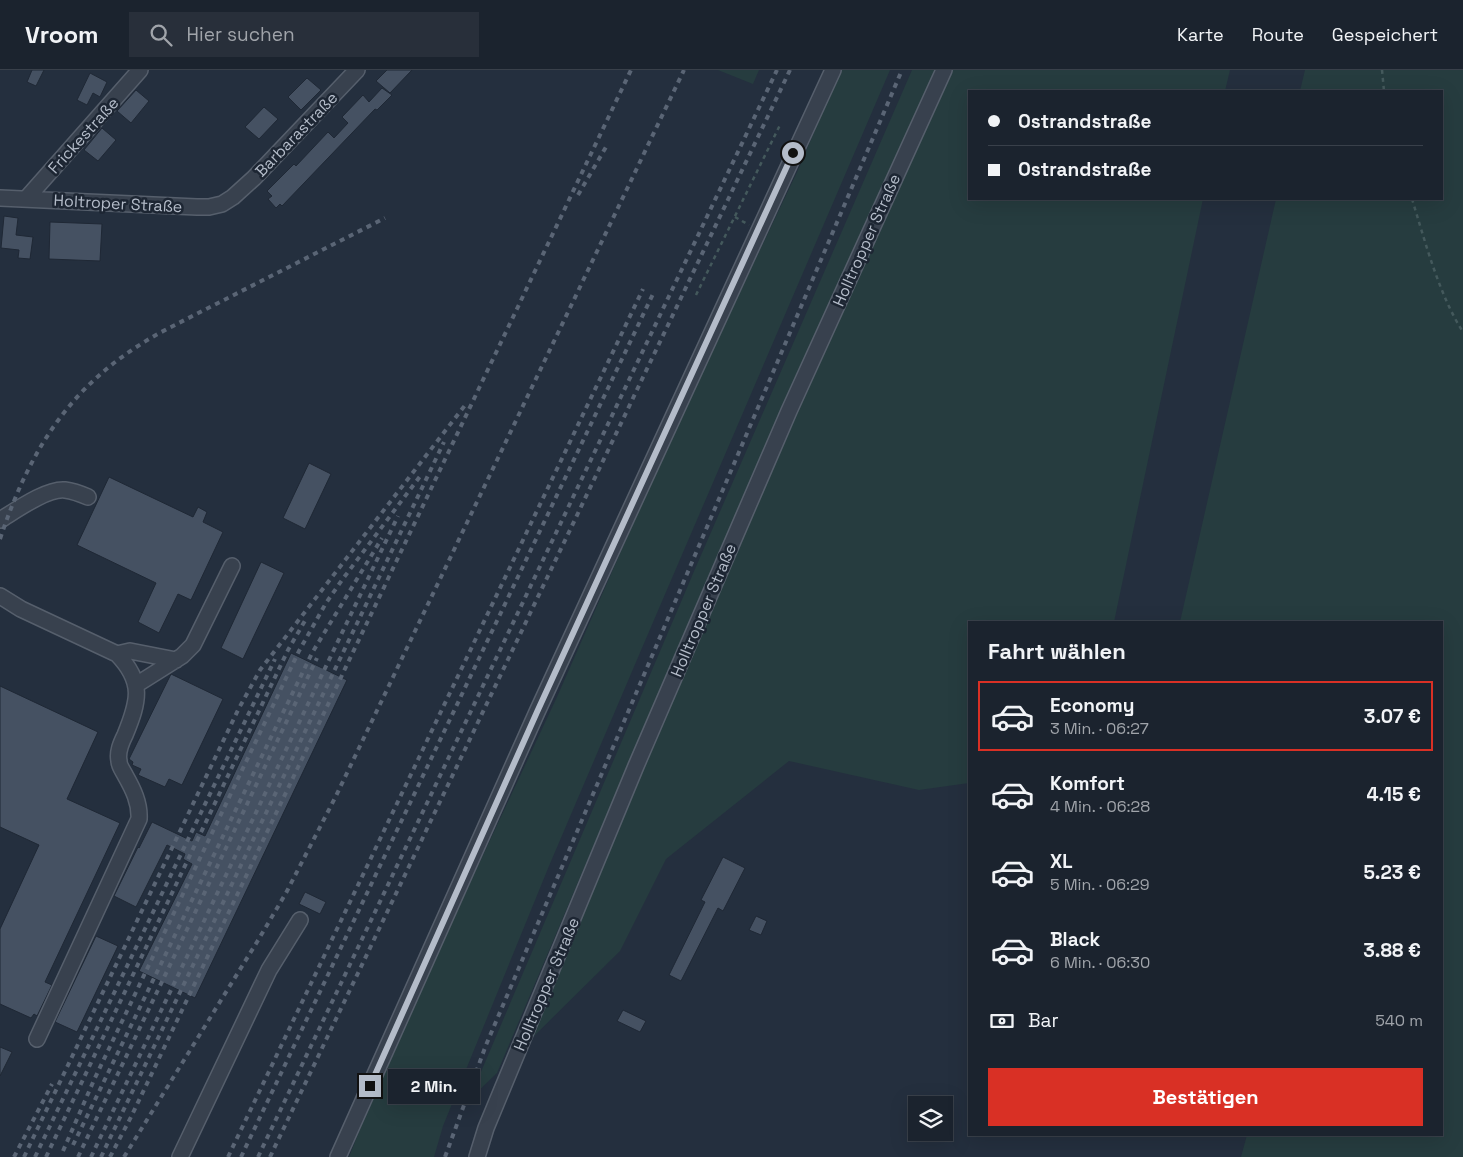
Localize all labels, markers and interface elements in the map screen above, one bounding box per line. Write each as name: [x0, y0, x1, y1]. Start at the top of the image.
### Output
search box: [129, 12, 479, 57]
text: Vroom: [25, 19, 99, 50]
icon: search: [147, 21, 175, 49]
text: Hier suchen: [187, 22, 295, 47]
text: Karte: [1177, 23, 1224, 46]
text: Route: [1252, 23, 1304, 46]
text: Gespeichert: [1332, 23, 1438, 46]
street label: Barbarastraße: [250, 87, 342, 181]
street label: Frickestraße: [43, 93, 123, 178]
text: Ostrandstraße: [1018, 109, 1151, 134]
route start: [782, 142, 804, 164]
text: Ostrandstraße: [1018, 157, 1151, 182]
street label: Holltropper Straße: [828, 171, 905, 310]
street label: Holtroper Straße: [53, 190, 183, 217]
street label: Holltropper Straße: [666, 540, 741, 680]
text: Fahrt wählen: [988, 637, 1126, 665]
text: Economy: [1050, 693, 1134, 718]
icon: car: [990, 694, 1035, 739]
text: 3.07 €: [1364, 704, 1421, 729]
text: 3 Min. · 06:27: [1050, 718, 1149, 739]
text: Komfort: [1050, 771, 1125, 796]
icon: car: [990, 772, 1035, 817]
text: 4.15 €: [1367, 782, 1421, 807]
text: 4 Min. · 06:28: [1050, 796, 1150, 817]
text: XL: [1050, 849, 1073, 874]
icon: car: [990, 850, 1035, 895]
text: 5.23 €: [1363, 860, 1421, 885]
text: 5 Min. · 06:29: [1050, 874, 1150, 895]
street label: Holltropper Straße: [509, 914, 584, 1054]
text: Black: [1050, 927, 1100, 952]
icon: car: [990, 928, 1035, 973]
text: 3.88 €: [1363, 938, 1421, 963]
text: 6 Min. · 06:30: [1050, 952, 1150, 973]
icon: cash: [988, 1007, 1016, 1035]
text: Bar: [1028, 1008, 1059, 1033]
text: 540 m: [1375, 1010, 1423, 1031]
callout: 2 Min.: [388, 1068, 480, 1104]
button: Bestätigen: [988, 1068, 1423, 1126]
route end: [359, 1075, 381, 1097]
text: 2 Min.: [411, 1076, 457, 1097]
map controls: [908, 1096, 953, 1141]
button: layers: [908, 1096, 953, 1141]

